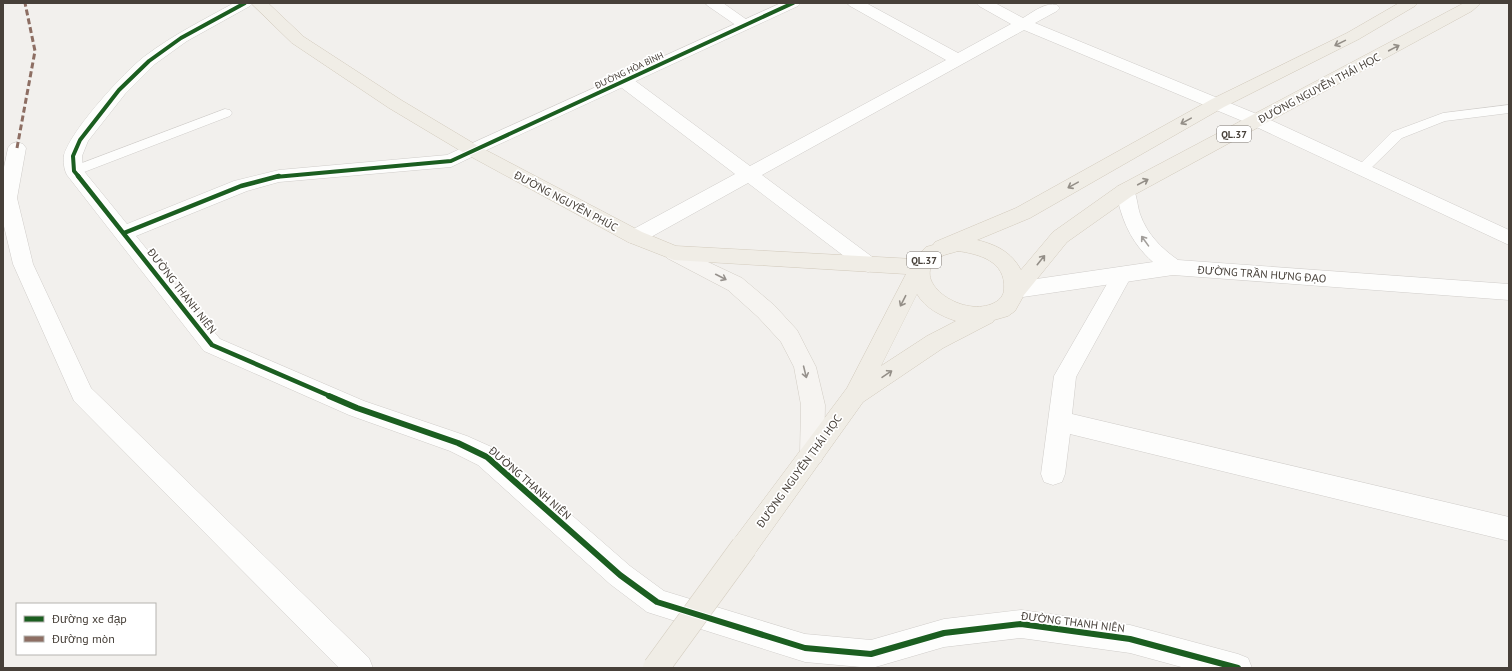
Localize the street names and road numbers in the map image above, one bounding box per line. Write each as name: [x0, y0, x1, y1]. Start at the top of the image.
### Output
street label: ĐƯỜNG HÒA BÌNH: [592, 49, 665, 91]
street label: ĐƯỜNG NGUYỄN THÁI HỌC: [1255, 50, 1382, 127]
road number: QL.37: [1217, 126, 1251, 142]
street label: ĐƯỜNG NGUYỄN PHÚC: [511, 167, 620, 234]
street label: ĐƯỜNG THANH NIÊN: [144, 245, 220, 336]
road number: QL.37: [907, 252, 941, 268]
street label: ĐƯỜNG TRẦN HƯNG ĐẠO: [1196, 262, 1327, 285]
street label: ĐƯỜNG NGUYỄN THÁI HỌC: [753, 412, 845, 531]
street label: ĐƯỜNG THANH NIÊN: [485, 443, 574, 523]
street label: ĐƯỜNG THANH NIÊN: [1019, 609, 1126, 635]

